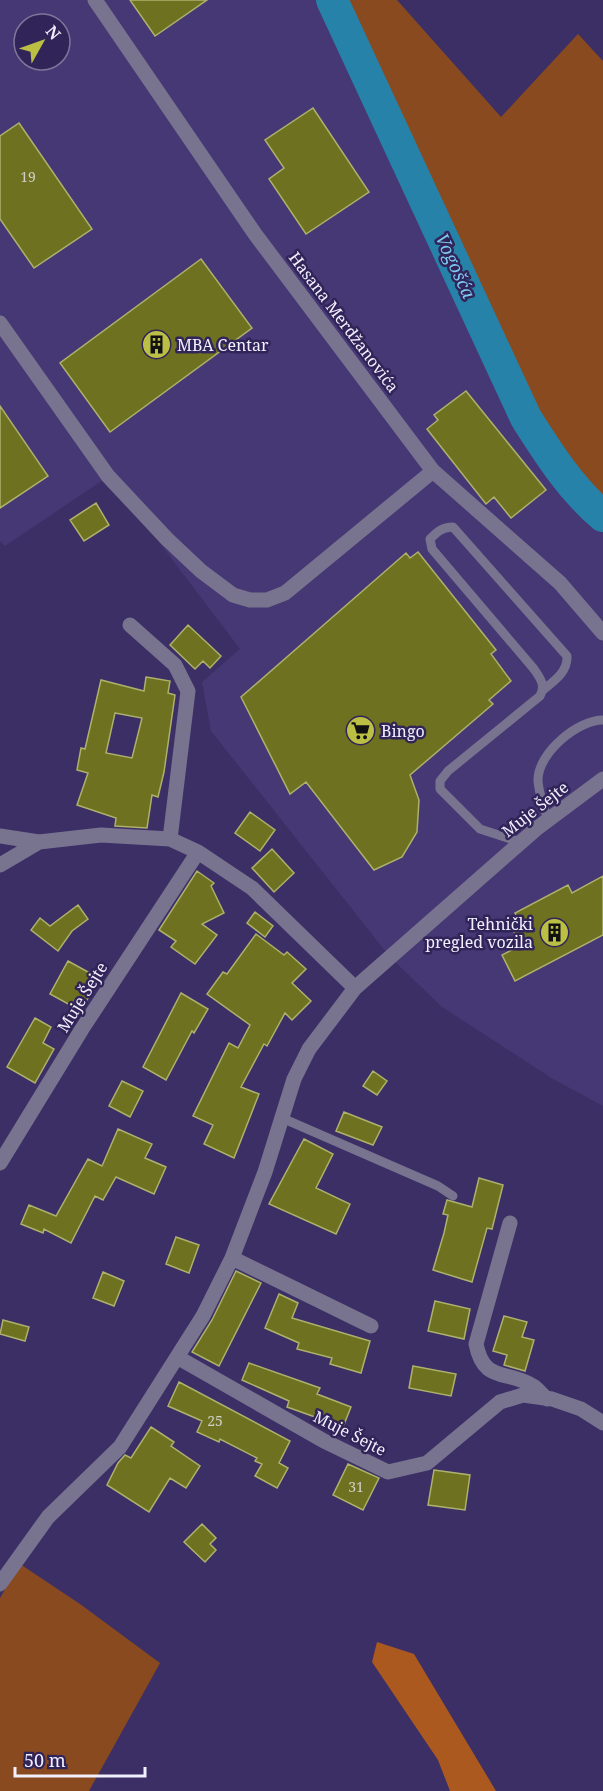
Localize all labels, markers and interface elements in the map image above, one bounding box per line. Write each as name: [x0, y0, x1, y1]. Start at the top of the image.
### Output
north arrow: [12, 12, 72, 72]
text: N: [41, 20, 66, 45]
house number: 19: [20, 167, 36, 186]
water label: Vogošća: [430, 229, 482, 303]
street label: Hasana Merdžanovića: [284, 247, 404, 397]
building icon: MBA Centar: [140, 329, 172, 361]
place label: MBA Centar: [177, 334, 269, 356]
supermarket icon: Bingo: [344, 715, 376, 747]
place label: Bingo: [381, 720, 425, 742]
street label: Muje Šejte: [497, 776, 573, 842]
place label: Tehnički pregled vozila: [425, 913, 533, 953]
building icon: Tehnički pregled vozila: [538, 917, 570, 949]
street label: Muje Šejte: [52, 958, 112, 1036]
street label: Muje Šejte: [310, 1405, 390, 1461]
house number: 25: [207, 1411, 223, 1430]
house number: 31: [348, 1477, 364, 1496]
scale bar: [15, 1740, 146, 1778]
text: 50 m: [24, 1748, 66, 1772]

